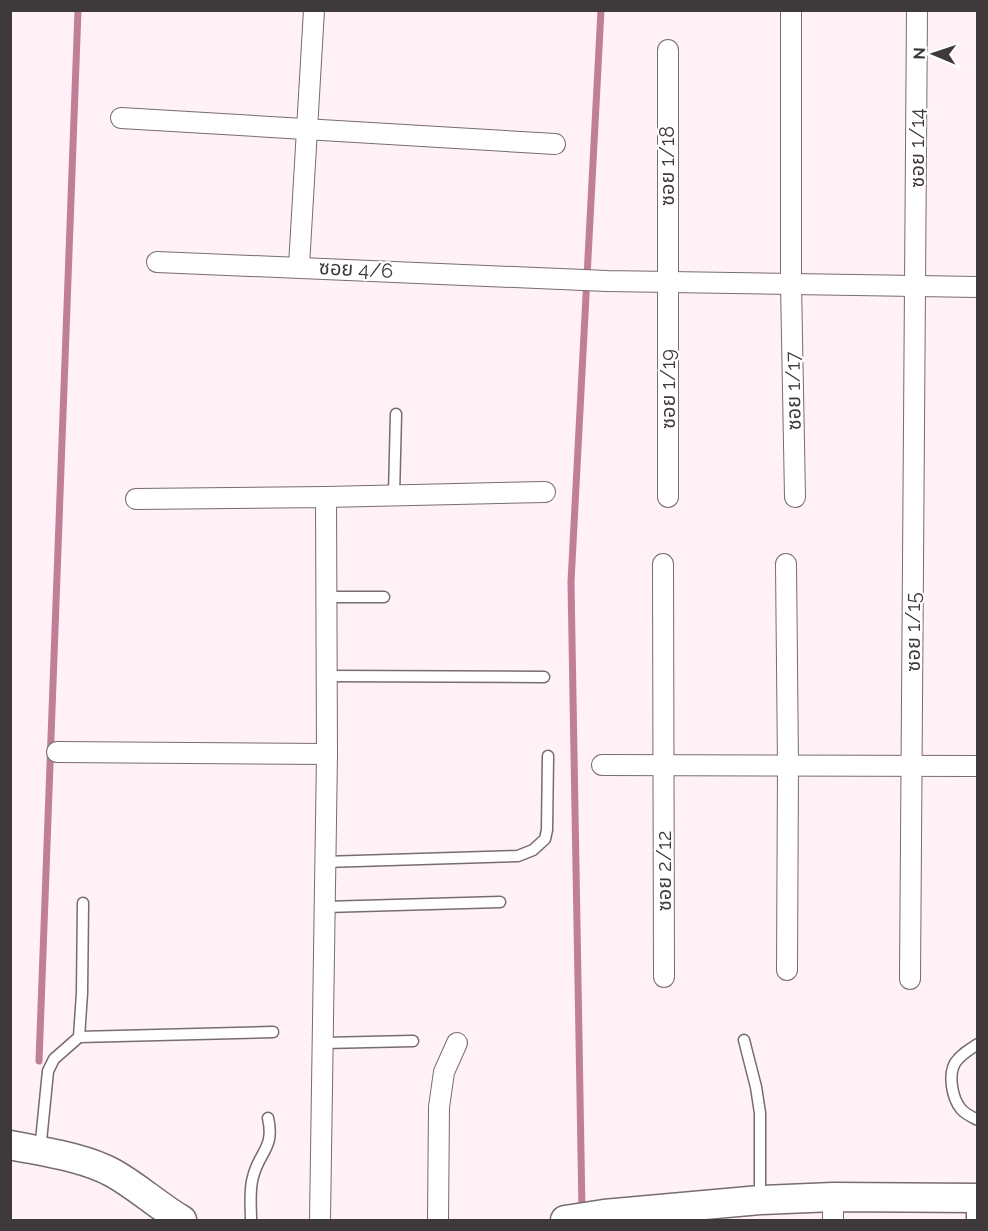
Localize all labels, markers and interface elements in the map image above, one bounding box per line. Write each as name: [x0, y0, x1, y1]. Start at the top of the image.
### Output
north arrow: [904, 24, 964, 84]
text: N: [910, 47, 929, 60]
street label: ซอย 1/14: [905, 108, 929, 188]
street label: ซอย 1/18: [655, 126, 679, 206]
street label: ซอย 4/6: [318, 255, 394, 283]
street label: ซอย 1/19: [656, 349, 680, 429]
street label: ซอย 1/17: [780, 351, 806, 431]
street label: ซอย 1/15: [901, 592, 925, 672]
street label: ซอย 2/12: [652, 831, 676, 911]

